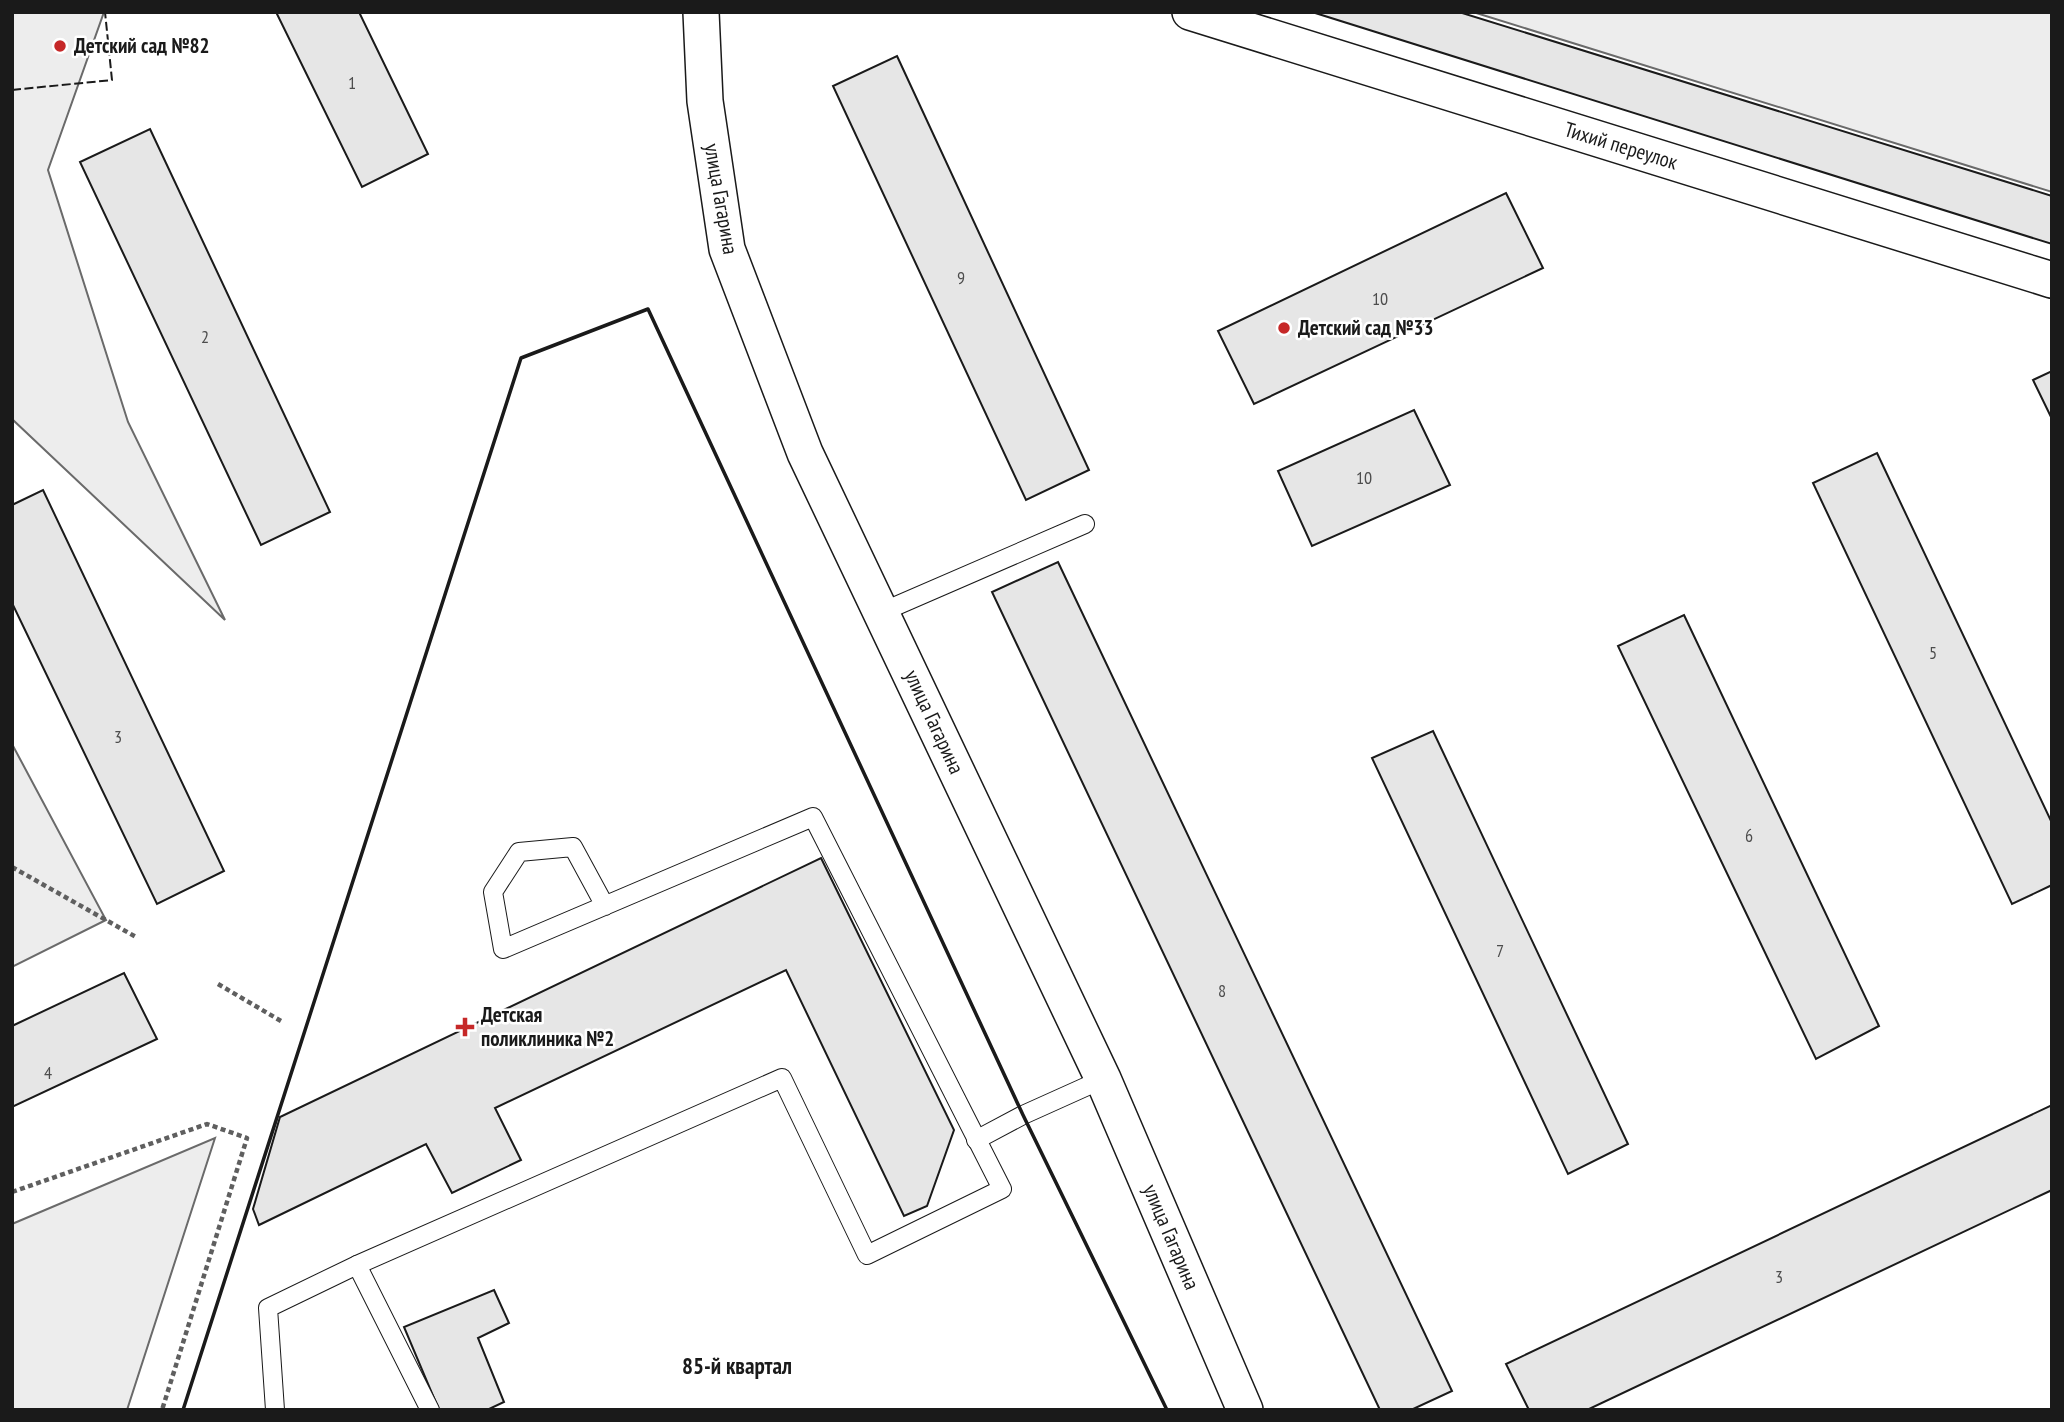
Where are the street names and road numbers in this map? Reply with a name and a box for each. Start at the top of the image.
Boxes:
street label: Тихий переулок [1561,116,1681,176]
street label: улица Гагарина [698,141,745,256]
street label: улица Гагарина [899,665,970,778]
street label: улица Гагарина [1137,1180,1206,1294]

